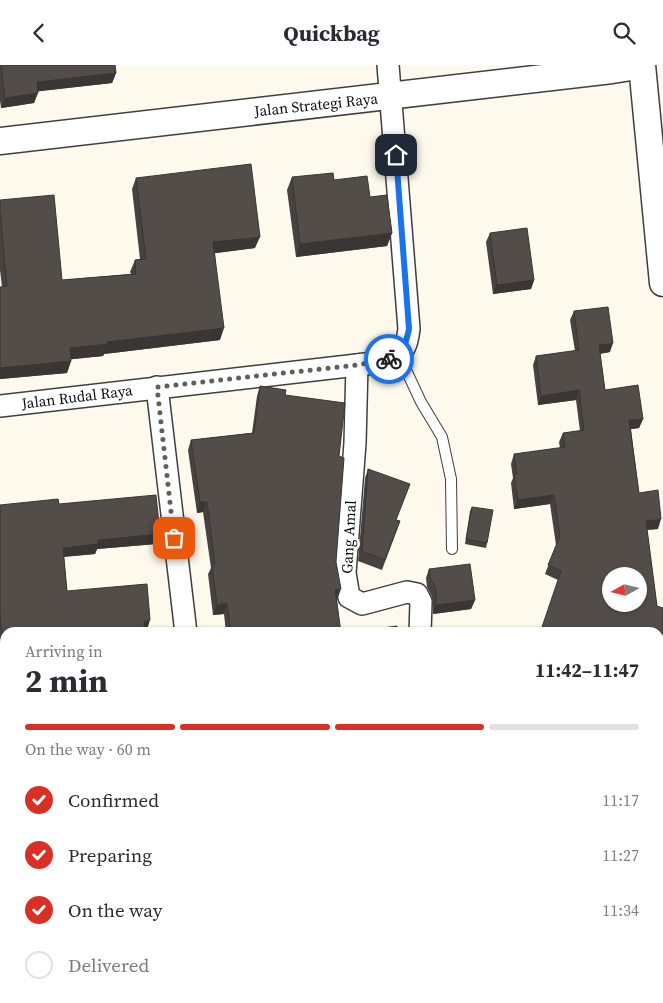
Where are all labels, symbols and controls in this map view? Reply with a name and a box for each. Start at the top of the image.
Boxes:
text: Quickbag [283,18,380,48]
icon: back [25,19,53,47]
icon: search [610,19,638,47]
street label: Jalan Strategi Raya [252,88,379,122]
pin [375,134,417,176]
icon: home [382,141,410,169]
courier [364,334,414,384]
icon: bike [375,345,403,373]
street label: Jalan Rudal Raya [19,379,134,414]
street label: Gang Amal [336,499,361,574]
pin [153,517,195,559]
icon: bag [160,524,188,552]
north arrow [602,567,648,613]
map controls [602,567,647,612]
text: Arriving in [25,640,103,662]
text: 11:42–11:47 [535,657,639,683]
text: 2 min [25,659,108,703]
text: On the way · 60 m [25,738,151,760]
icon: check [25,786,53,814]
text: Confirmed [68,787,159,813]
text: 11:17 [602,789,639,811]
icon: check [25,841,53,869]
text: Preparing [68,842,152,868]
text: 11:27 [602,844,639,866]
icon: check [25,896,53,924]
text: On the way [68,897,163,923]
text: 11:34 [602,899,639,921]
text: Delivered [68,952,149,978]

